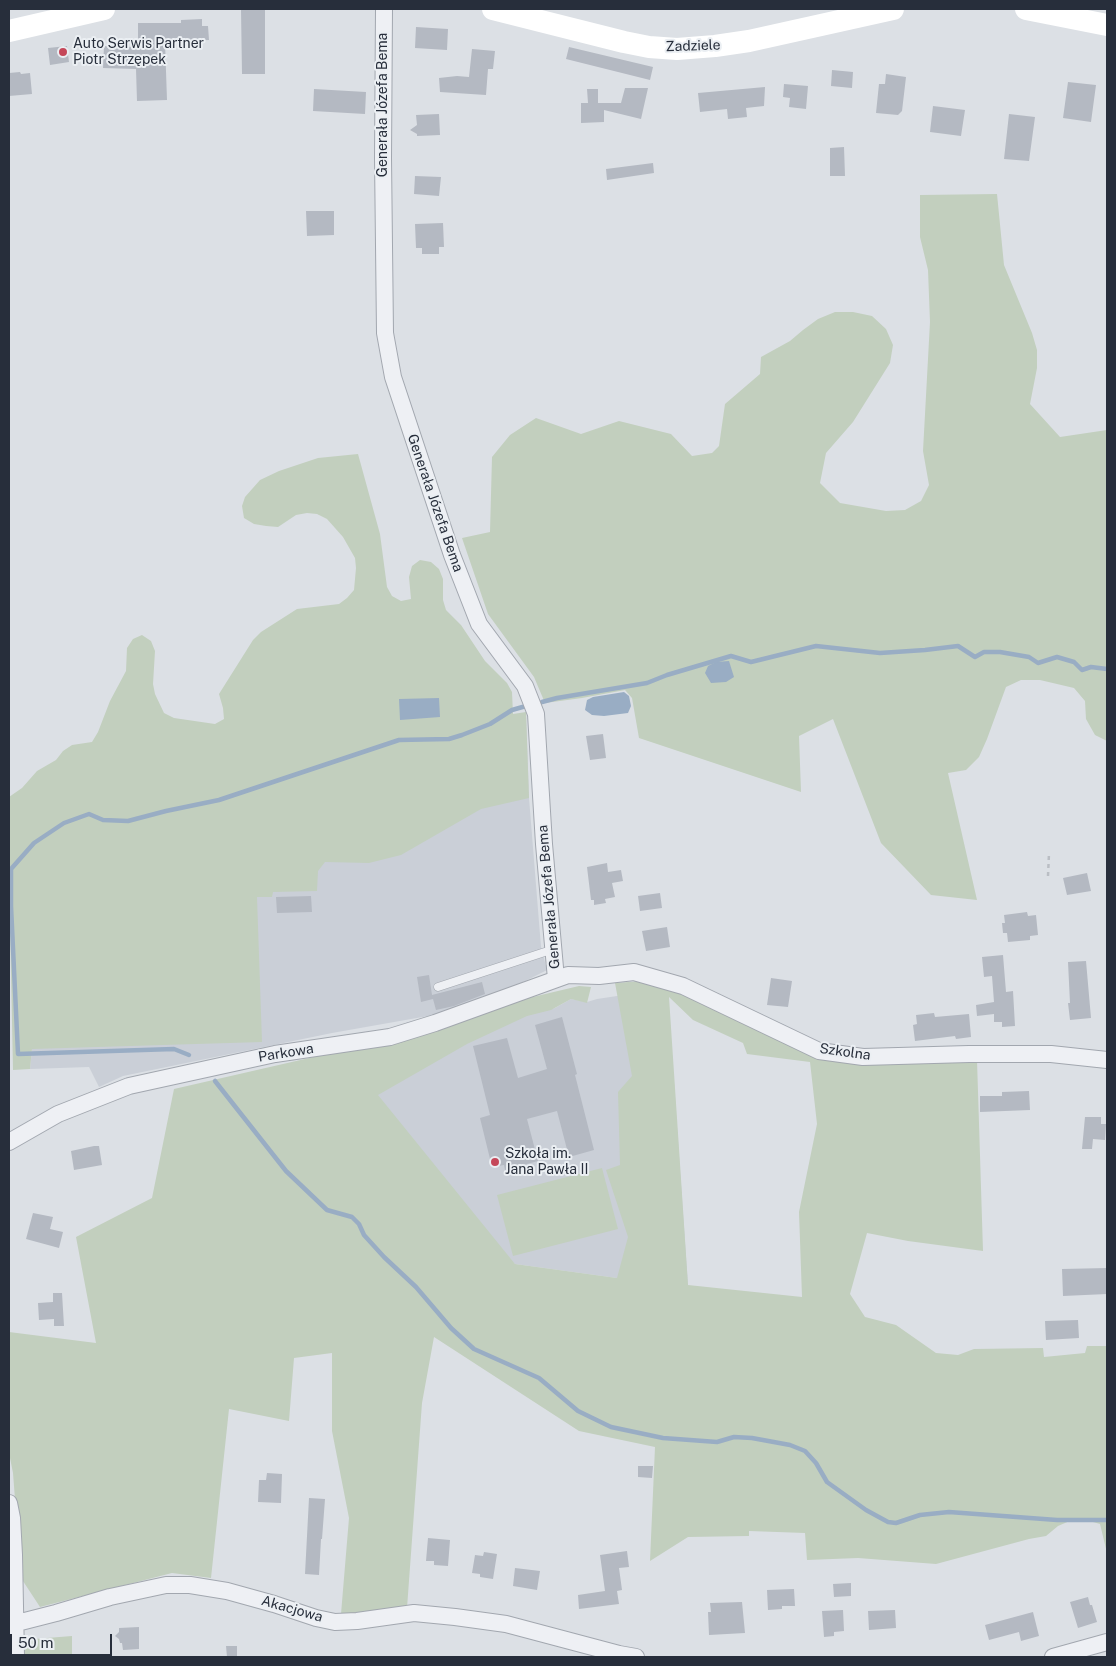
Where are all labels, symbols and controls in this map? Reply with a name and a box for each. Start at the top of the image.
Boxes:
street label: Generała Józefa Bema [375,33,391,177]
place label: Auto Serwis Partner Piotr Strzępek [73,36,204,68]
street label: Zadziele [665,37,721,55]
marker: Auto Serwis Partner Piotr Strzępek [57,46,69,58]
street label: Generała Józefa Bema [404,432,466,574]
street label: Generała Józefa Bema [534,824,564,970]
street label: Parkowa [257,1040,315,1066]
street label: Szkolna [818,1040,872,1064]
place label: Szkoła im. Jana Pawła II [505,1146,588,1178]
marker: Szkoła im. Jana Pawła II [489,1156,501,1168]
street label: Akacjowa [259,1592,325,1626]
scale bar [12,1624,115,1656]
text: 50 m [18,1634,53,1651]

